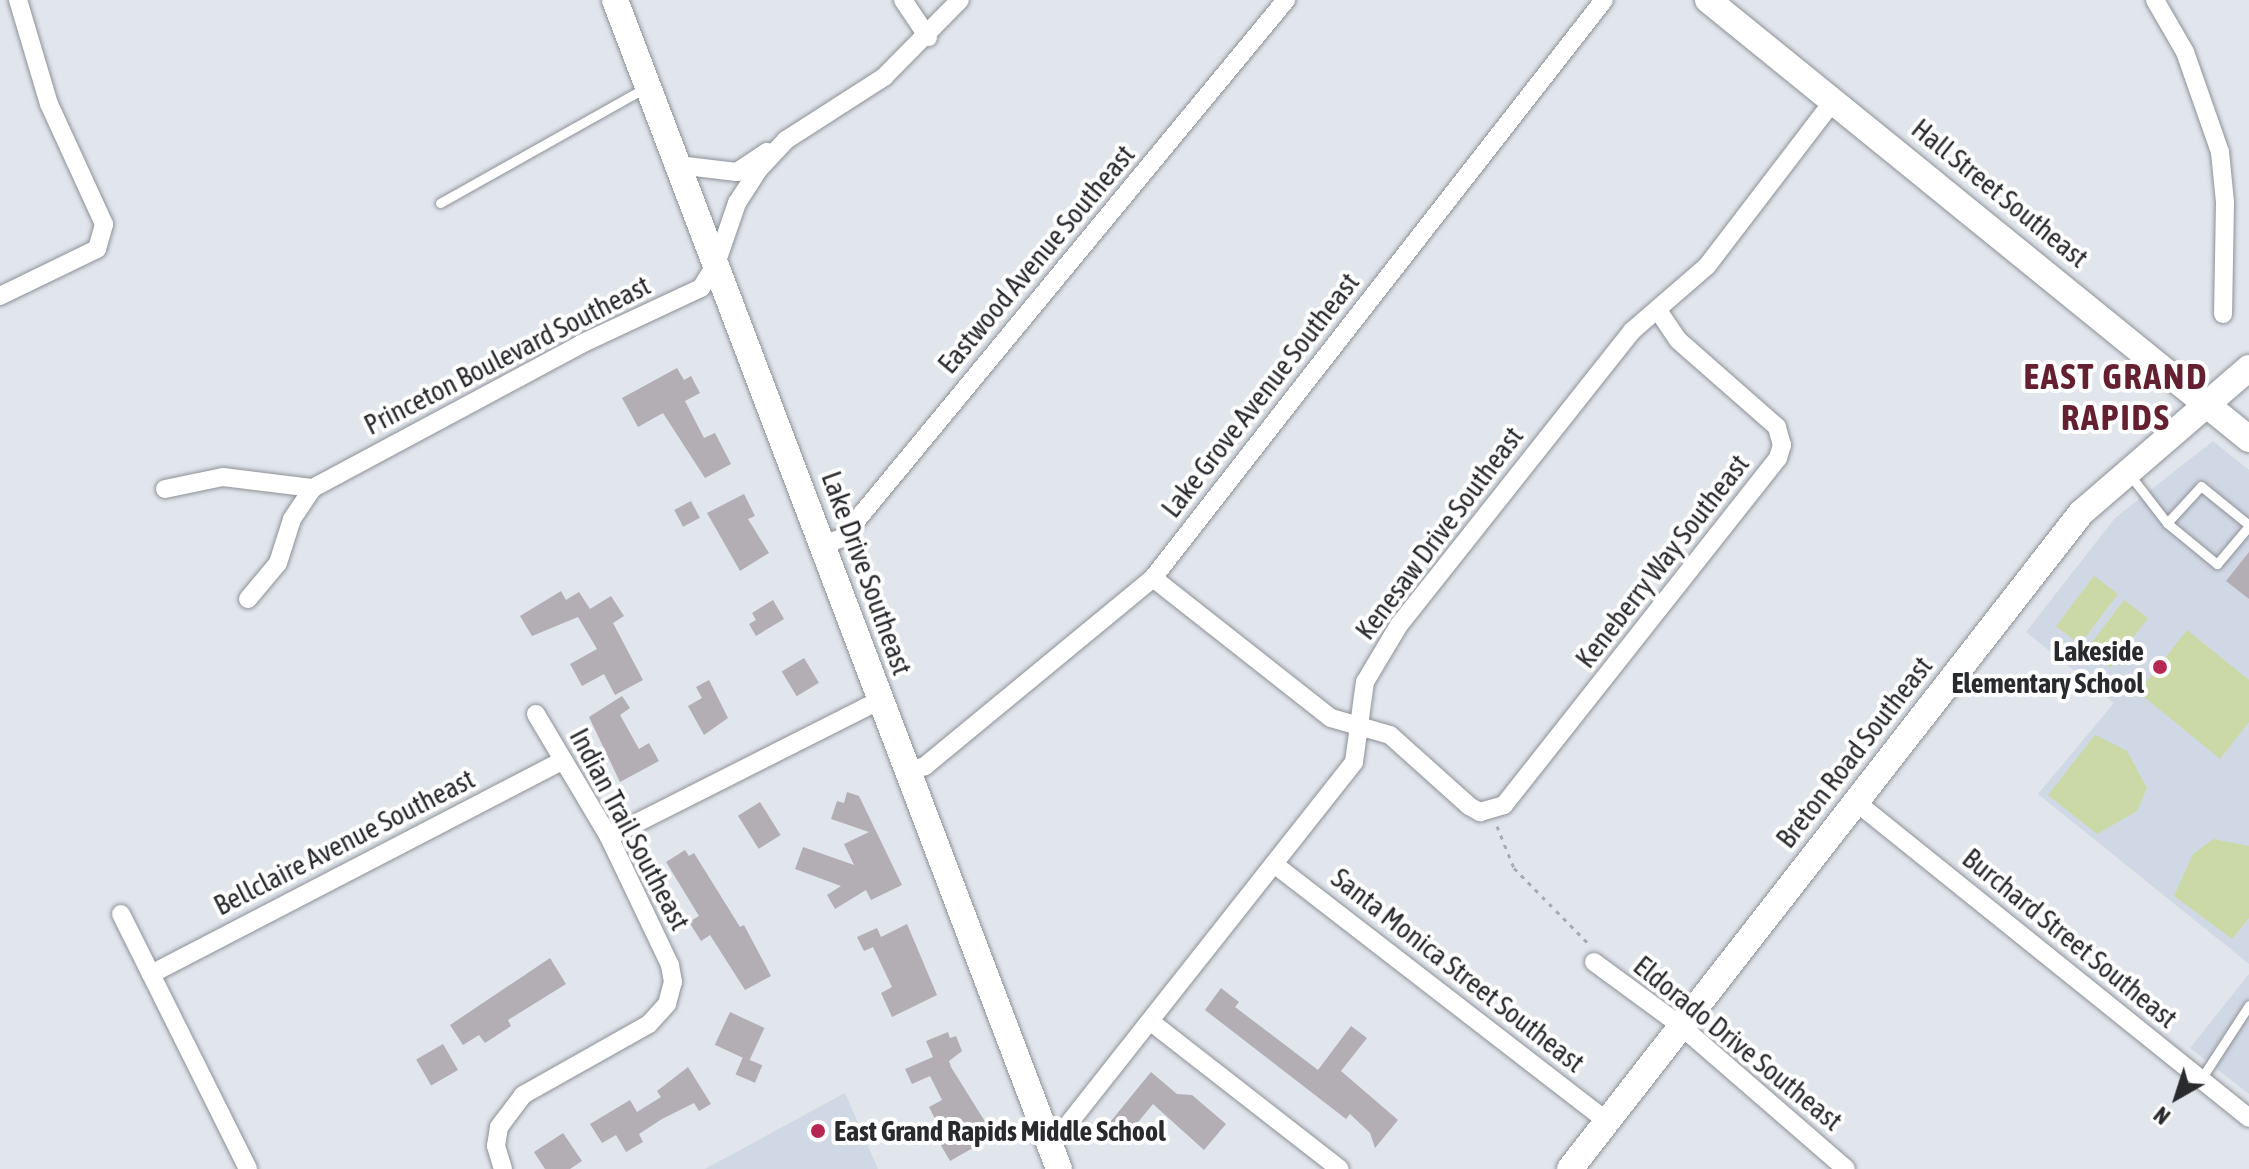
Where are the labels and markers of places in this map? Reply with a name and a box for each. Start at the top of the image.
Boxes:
place label: Lakeside Elementary School [1952,634,2144,700]
marker: Lakeside Elementary School [2151,658,2169,676]
place label: East Grand Rapids Middle School [834,1114,1166,1148]
marker: East Grand Rapids Middle School [809,1122,827,1140]

